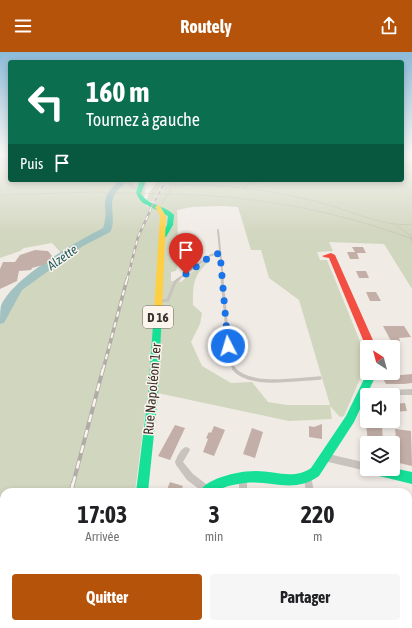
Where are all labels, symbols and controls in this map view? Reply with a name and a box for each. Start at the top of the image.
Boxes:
icon: menu [12,15,34,37]
icon: share [378,15,400,37]
text: Routely [180,16,232,37]
icon: left [20,76,72,128]
text: 160 m [86,76,149,108]
text: Tournez à gauche [86,109,200,130]
icon: arrive [51,152,73,174]
text: Puis [20,155,43,172]
pin [169,233,203,274]
icon: arrive [175,239,197,261]
water label: Alzette [43,242,80,274]
road number: D 16 [143,306,173,328]
position arrow [207,325,249,367]
north arrow [360,340,400,380]
map controls [360,340,400,476]
street label: Rue Napoléon 1er [140,341,164,436]
button: sound [360,388,400,428]
button: layers [360,436,400,476]
text: 17:03 [77,501,127,528]
text: 3 [208,501,220,528]
text: 220 [301,501,335,528]
text: Arrivée [85,529,119,544]
text: min [205,529,223,544]
text: m [313,529,322,544]
button: Quitter [12,574,202,620]
button: Partager [210,574,400,620]

